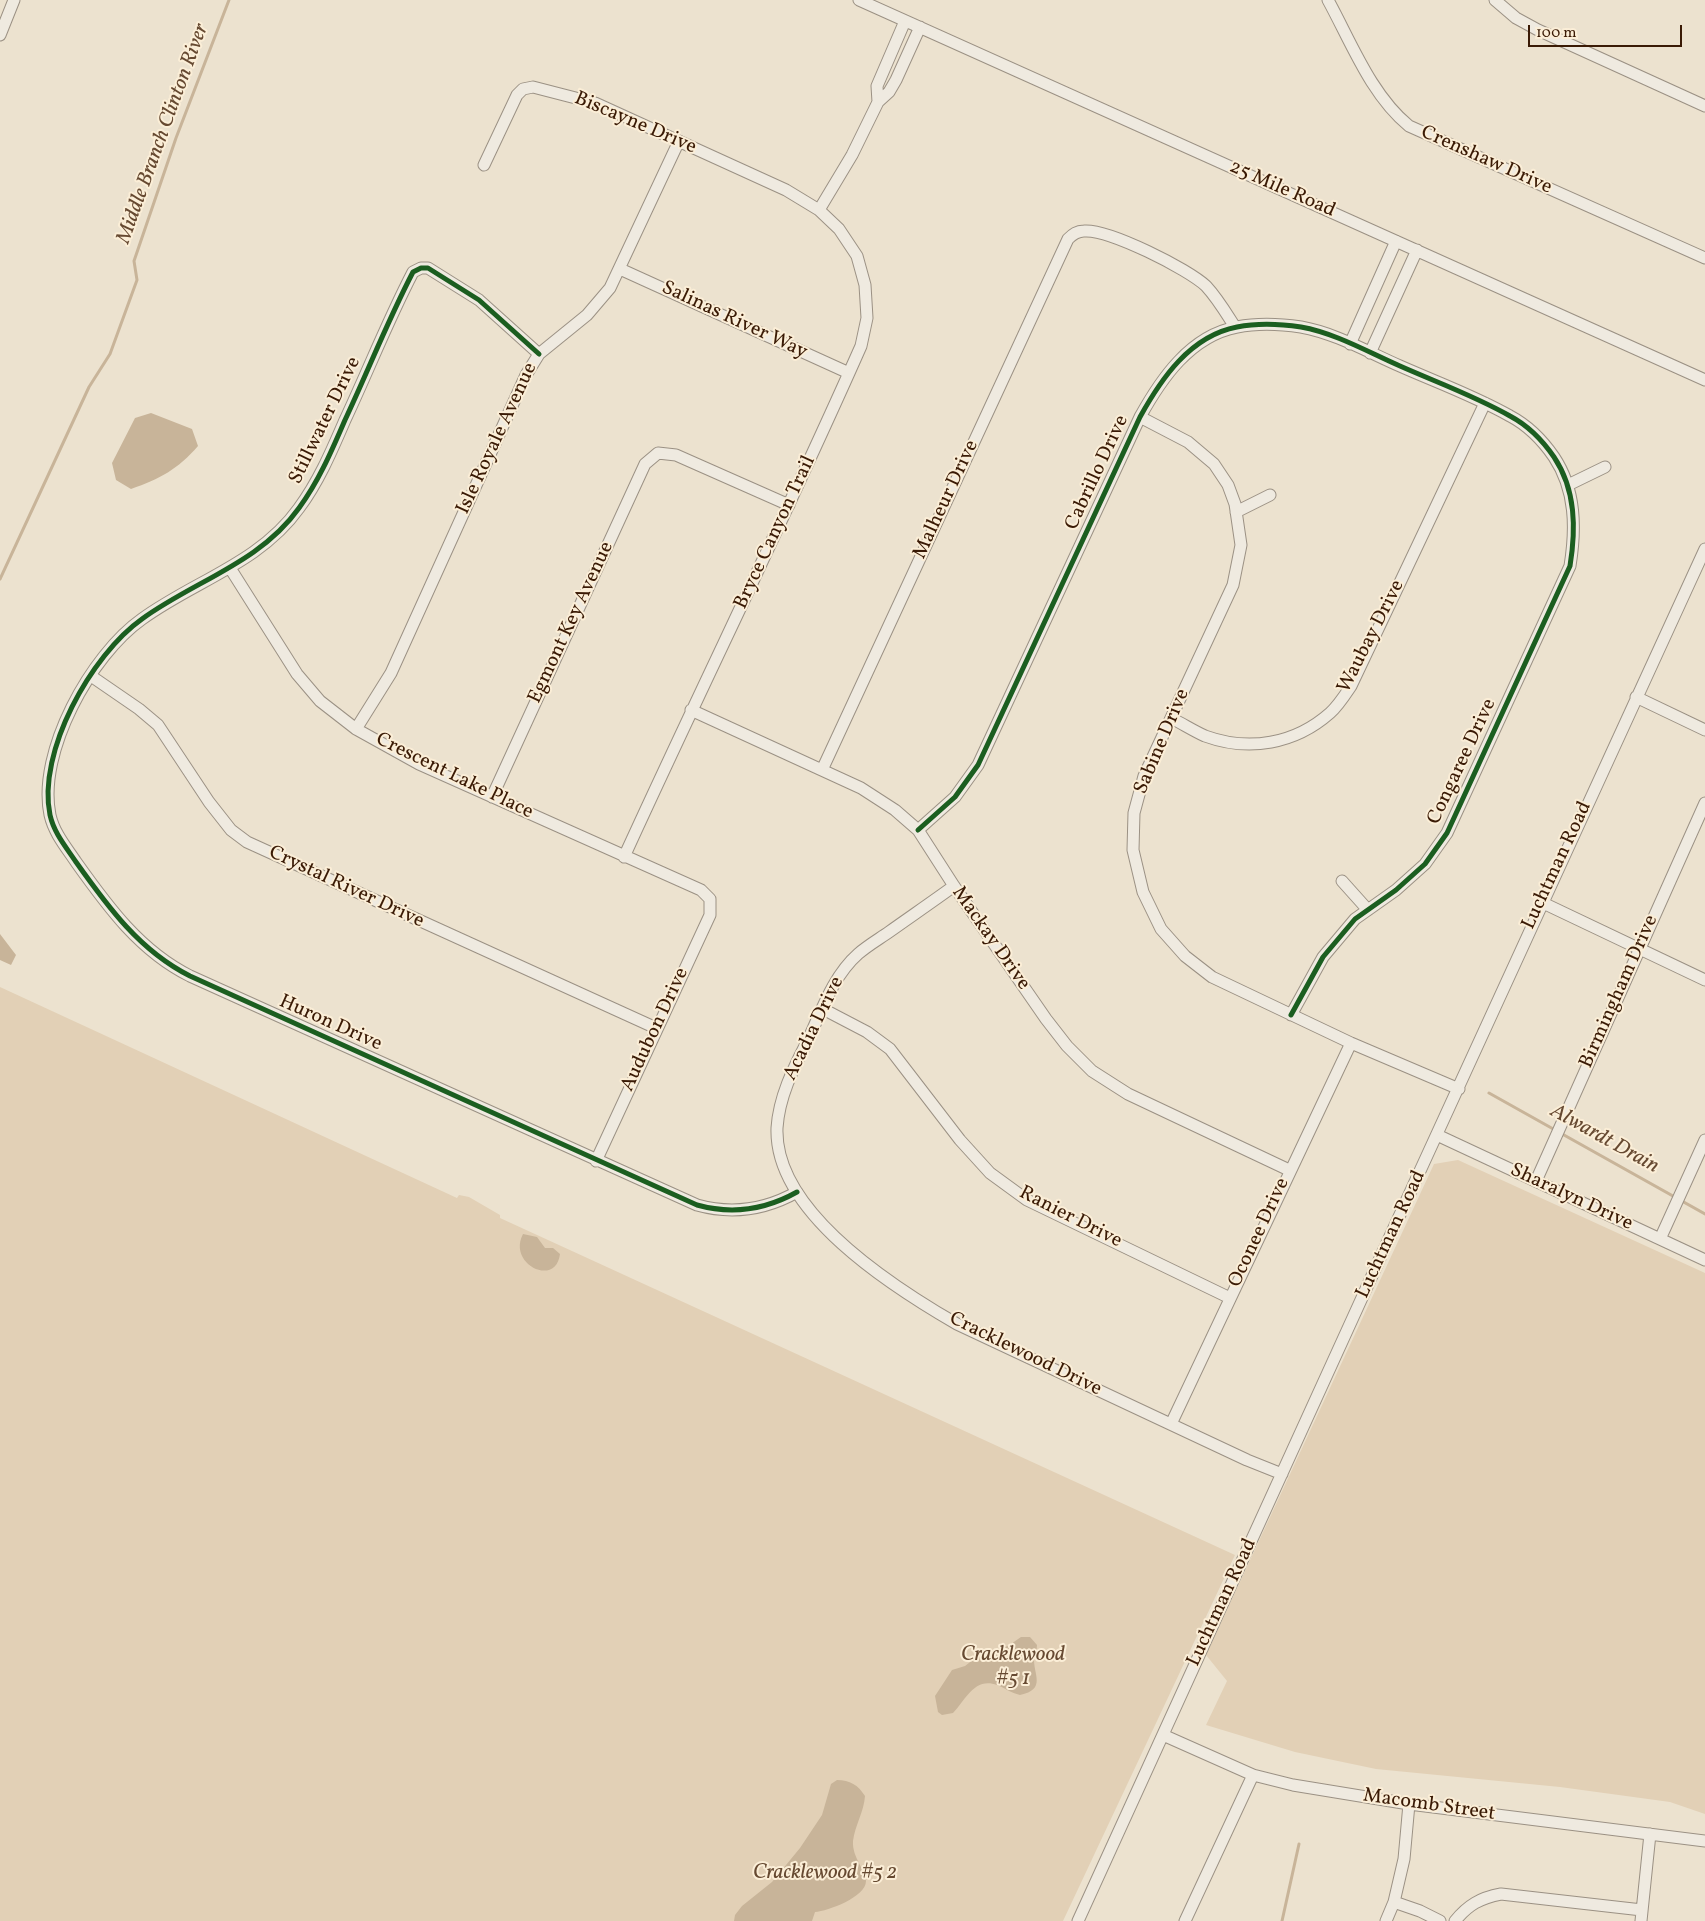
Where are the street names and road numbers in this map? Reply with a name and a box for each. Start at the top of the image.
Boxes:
street label: Biscayne Drive [570,87,700,161]
street label: Crenshaw Drive [1417,121,1555,201]
street label: 25 Mile Road [1225,156,1339,224]
street label: Salinas River Way [657,277,811,365]
street label: Stillwater Drive [285,353,367,489]
street label: Isle Royale Avenue [452,359,544,519]
street label: Cabrillo Drive [1061,412,1135,534]
street label: Malheur Drive [909,437,985,563]
street label: Bryce Canyon Trail [730,452,822,614]
street label: Egmont Key Avenue [524,538,620,708]
street label: Waubay Drive [1333,576,1411,698]
street label: Sabine Drive [1130,686,1196,798]
street label: Congaree Drive [1423,695,1503,829]
street label: Crescent Lake Place [371,728,537,826]
street label: Luchtman Road [1518,798,1598,934]
street label: Crystal River Drive [265,842,427,934]
street label: Mackay Drive [945,883,1035,995]
street label: Birmingham Drive [1575,912,1665,1072]
street label: Audubon Drive [617,964,695,1096]
street label: Acadia Drive [780,973,850,1085]
street label: Huron Drive [275,991,385,1057]
street label: Sharalyn Drive [1506,1159,1636,1237]
street label: Luchtman Road [1352,1167,1432,1303]
street label: Oconee Drive [1224,1174,1296,1292]
street label: Ranier Drive [1015,1182,1125,1254]
street label: Cracklewood Drive [945,1308,1105,1402]
street label: Luchtman Road [1183,1535,1263,1671]
street label: Macomb Street [1361,1785,1497,1827]

